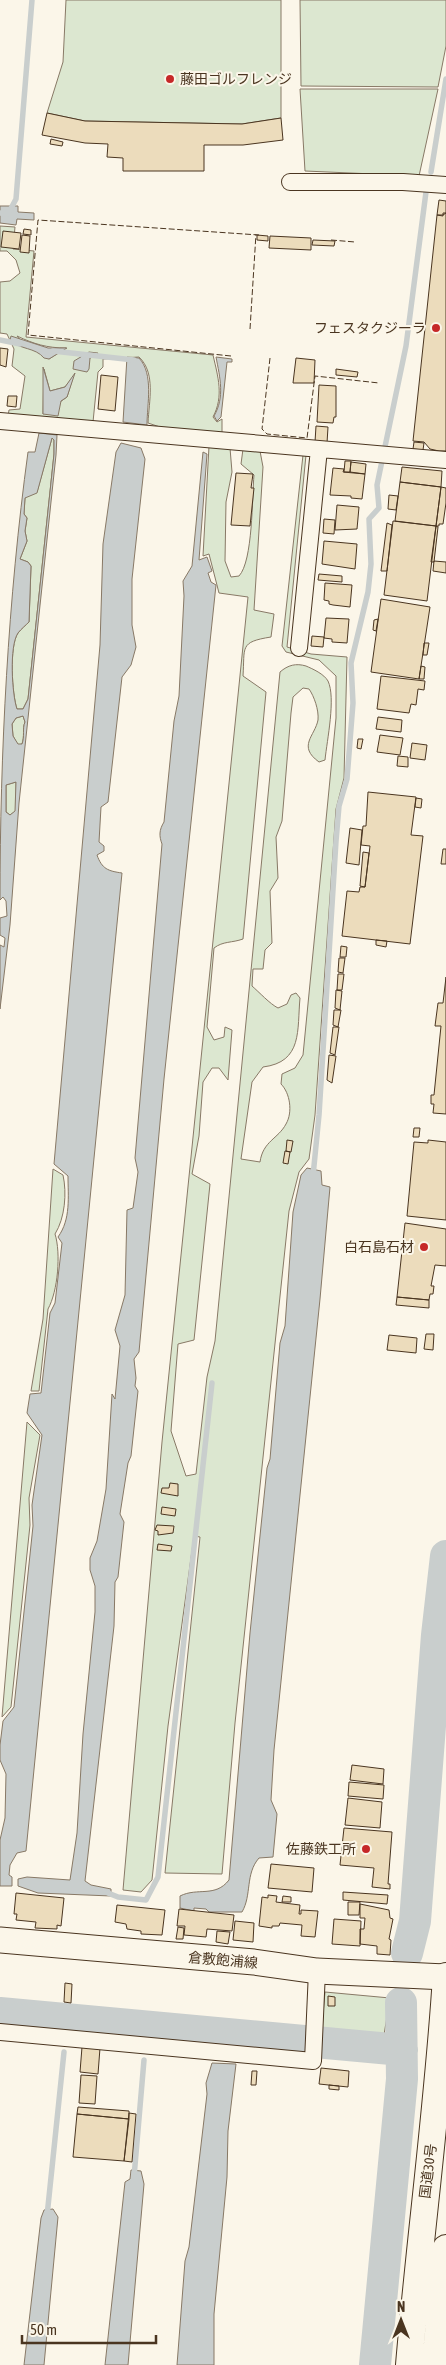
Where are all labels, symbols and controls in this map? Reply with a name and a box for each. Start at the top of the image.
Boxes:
place label: 藤田ゴルフレンジ [180,71,292,87]
marker: 藤田ゴルフレンジ [164,73,176,85]
place label: フェスタクジーラ [314,320,426,336]
marker: フェスタクジーラ [430,322,442,334]
place label: 白石島石材 [344,1239,414,1255]
marker: 白石島石材 [418,1241,430,1253]
place label: 佐藤鉄工所 [286,1841,356,1857]
marker: 佐藤鉄工所 [360,1843,372,1855]
street label: 倉敷飽浦線 [187,1949,259,1971]
street label: 国道30号 [417,2143,439,2199]
north arrow [376,2295,426,2345]
text: N [397,2299,405,2315]
scale bar [22,2312,156,2344]
text: 50 m [30,2321,57,2338]

